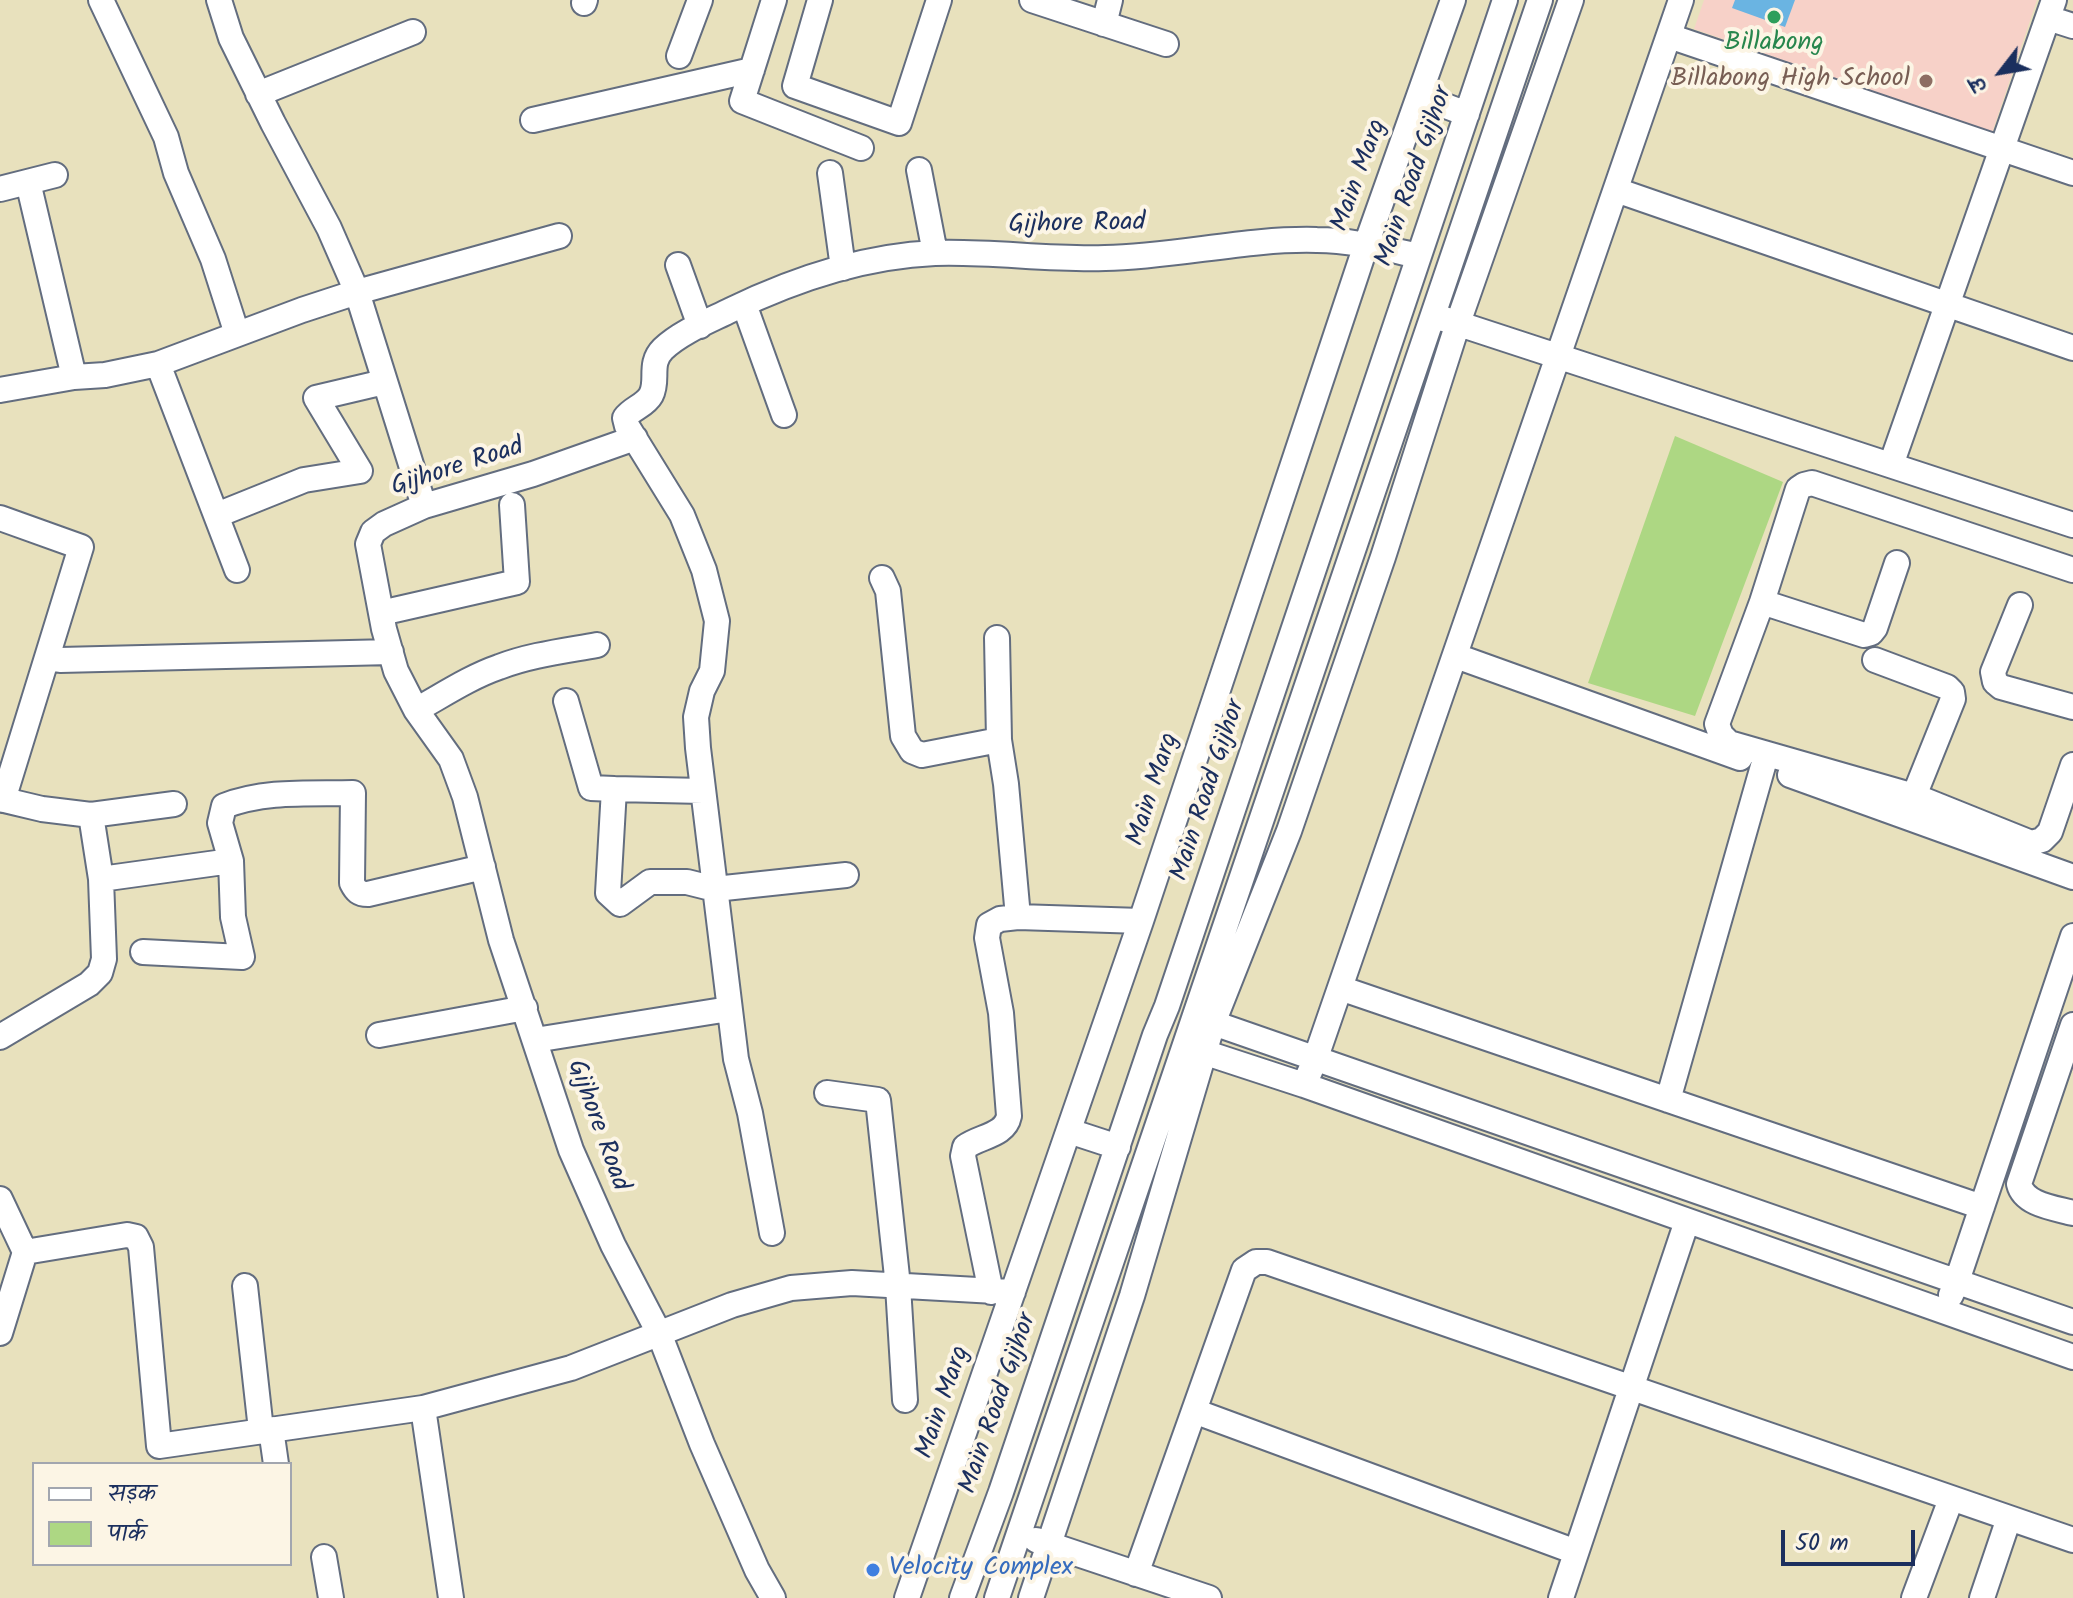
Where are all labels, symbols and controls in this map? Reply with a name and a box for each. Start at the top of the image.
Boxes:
marker: Billabong [1765,8,1783,26]
place label: Billabong [1724,29,1824,61]
north arrow [1961,32,2041,112]
place label: Billabong High School [1671,65,1910,97]
text: उ [1961,70,1999,100]
marker: Billabong High School [1917,72,1935,90]
street label: Main Road Gijhor [1371,83,1461,271]
street label: Main Marg [1326,116,1396,236]
street label: Gijhore Road [1008,209,1146,243]
street label: Gijhore Road [388,433,528,505]
street label: Main Road Gijhor [1166,696,1254,886]
street label: Main Marg [1122,730,1188,850]
street label: Gijhore Road [558,1056,634,1196]
street label: Main Road Gijhor [955,1310,1045,1498]
street label: Main Marg [911,1343,979,1463]
legend [32,1462,292,1566]
text: सड़क [108,1475,156,1514]
scale bar [1785,1514,1919,1564]
text: पार्क [108,1515,146,1554]
text: 50 m [1795,1524,1849,1563]
place label: Velocity Complex [889,1554,1073,1586]
marker: Velocity Complex [864,1561,882,1579]

